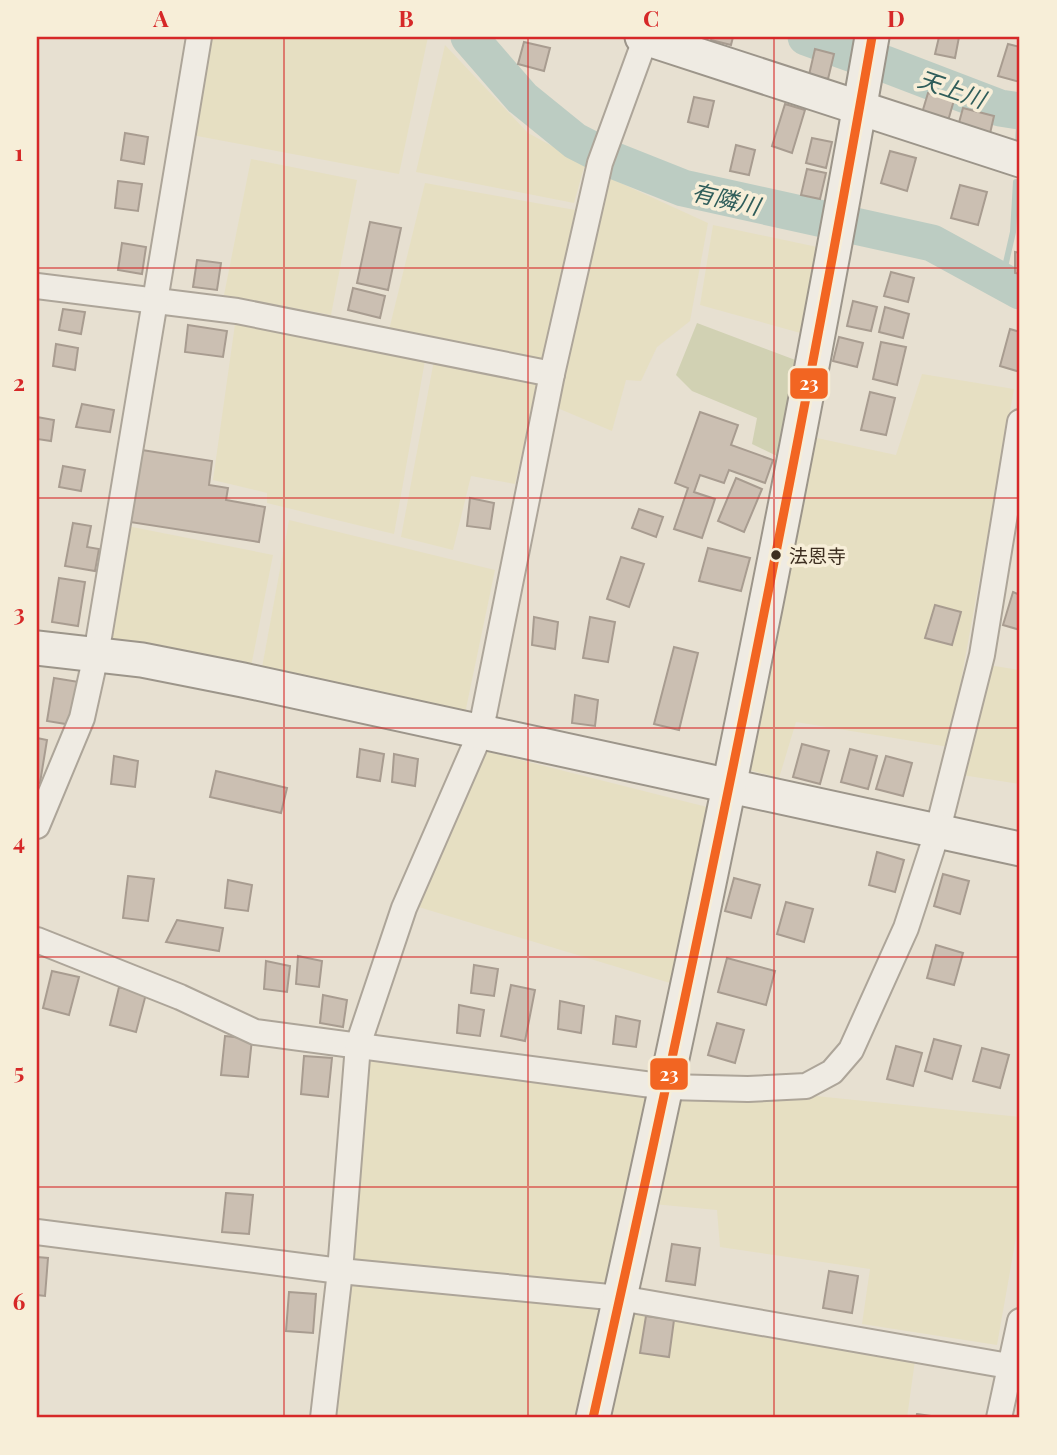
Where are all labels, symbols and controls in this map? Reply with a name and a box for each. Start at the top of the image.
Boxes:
text: A [152,2,169,33]
text: B [398,2,414,33]
text: C [643,2,659,33]
text: D [887,2,905,33]
water label: 天上川 [914,62,993,115]
text: 1 [15,136,24,167]
water label: 有隣川 [689,175,766,222]
text: 2 [13,366,25,397]
line badge: 23 [789,367,829,400]
text: 23 [799,369,819,395]
place label: 法恩寺 [789,542,846,568]
marker: 法恩寺 [769,548,783,562]
text: 3 [13,596,25,627]
text: 4 [13,825,25,856]
text: 5 [14,1055,24,1086]
line badge: 23 [649,1057,689,1091]
text: 23 [659,1060,679,1086]
text: 6 [13,1285,26,1316]

